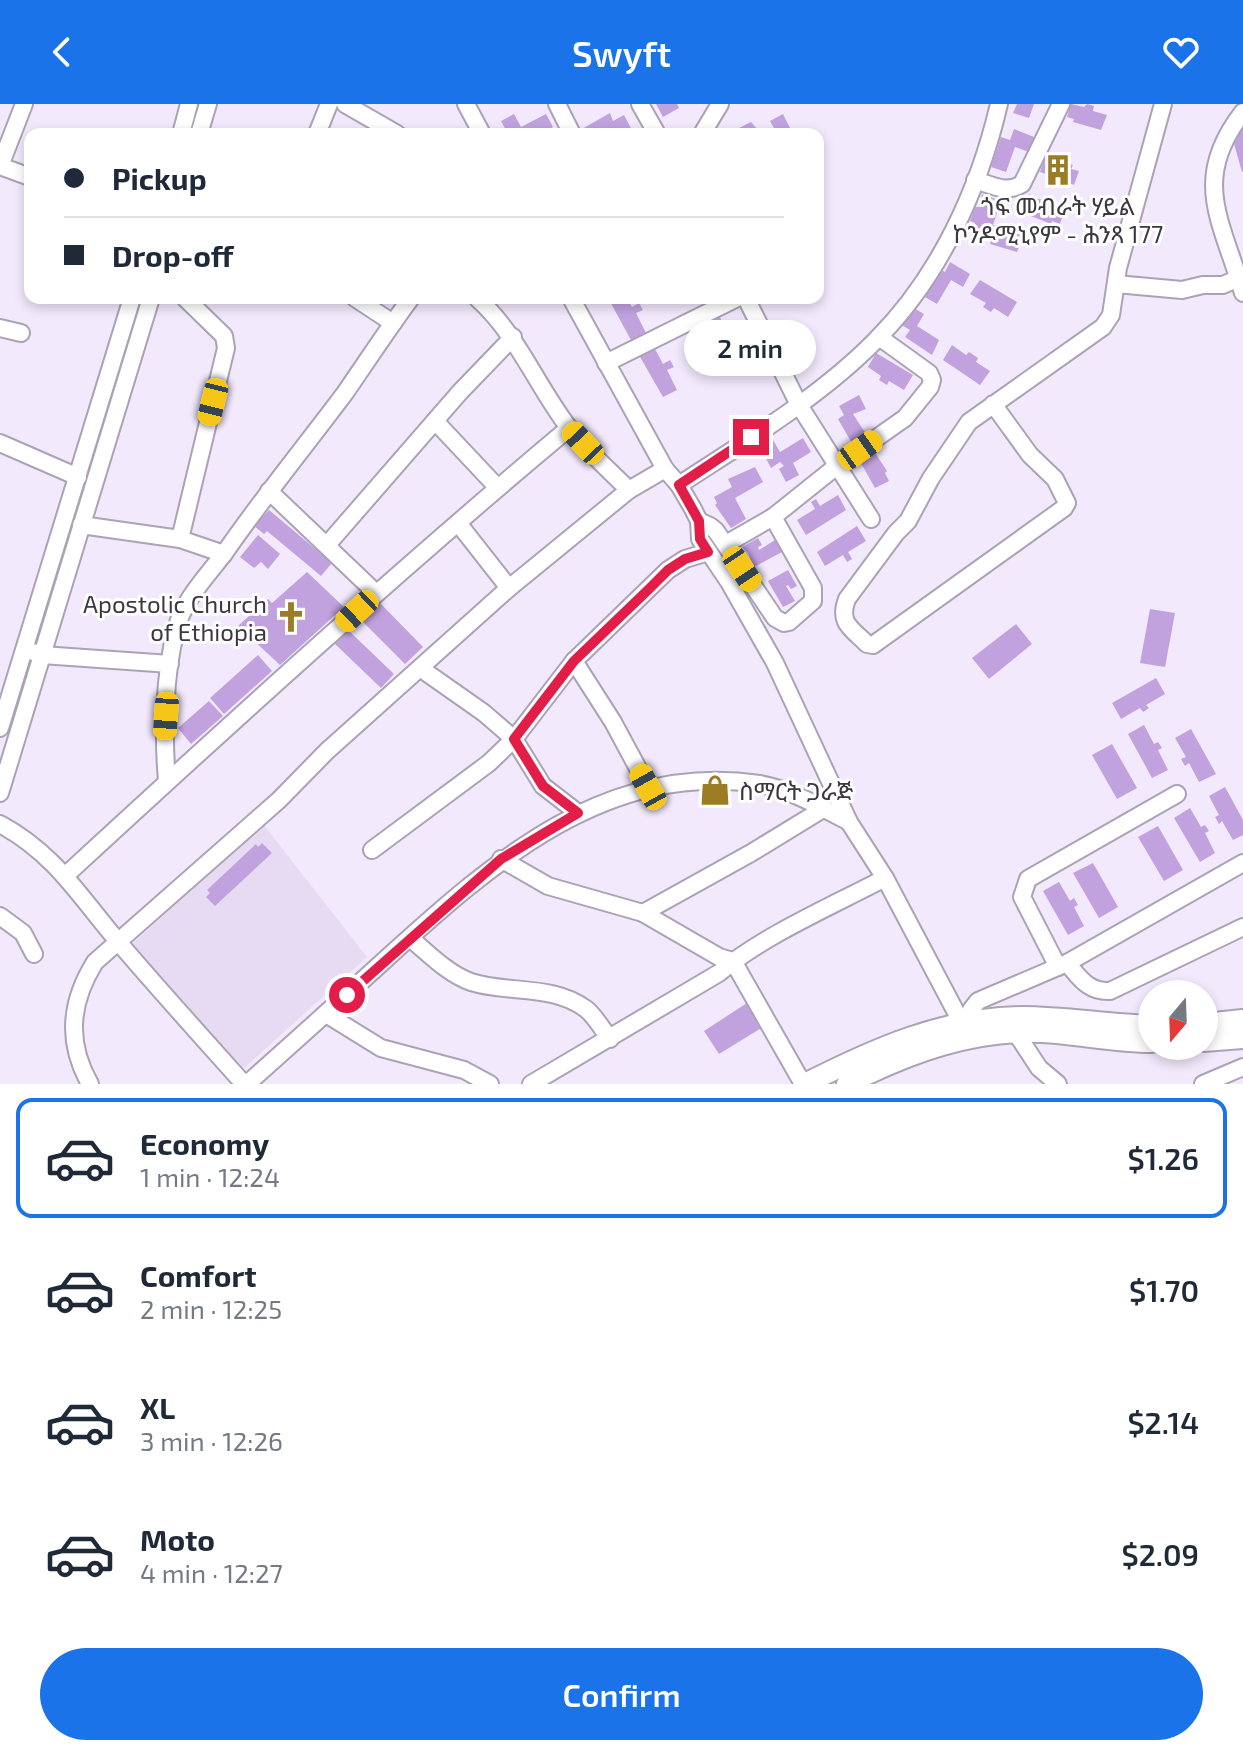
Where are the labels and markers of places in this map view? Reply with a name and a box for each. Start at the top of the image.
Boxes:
building icon: ጎፍ መብራት ሃይል ኮንዶሚኒየም - ሕንጻ 177 [1041,153,1075,187]
place label: ጎፍ መብራት ሃይል ኮንዶሚኒየም - ሕንጻ 177 [953,191,1163,248]
place label: Apostolic Church of Ethiopia [83,589,267,646]
church icon: Apostolic Church of Ethiopia [274,600,308,634]
shop icon: ስማርት ጋራጅ [698,773,732,807]
place label: ስማርት ጋራጅ [739,776,854,805]

